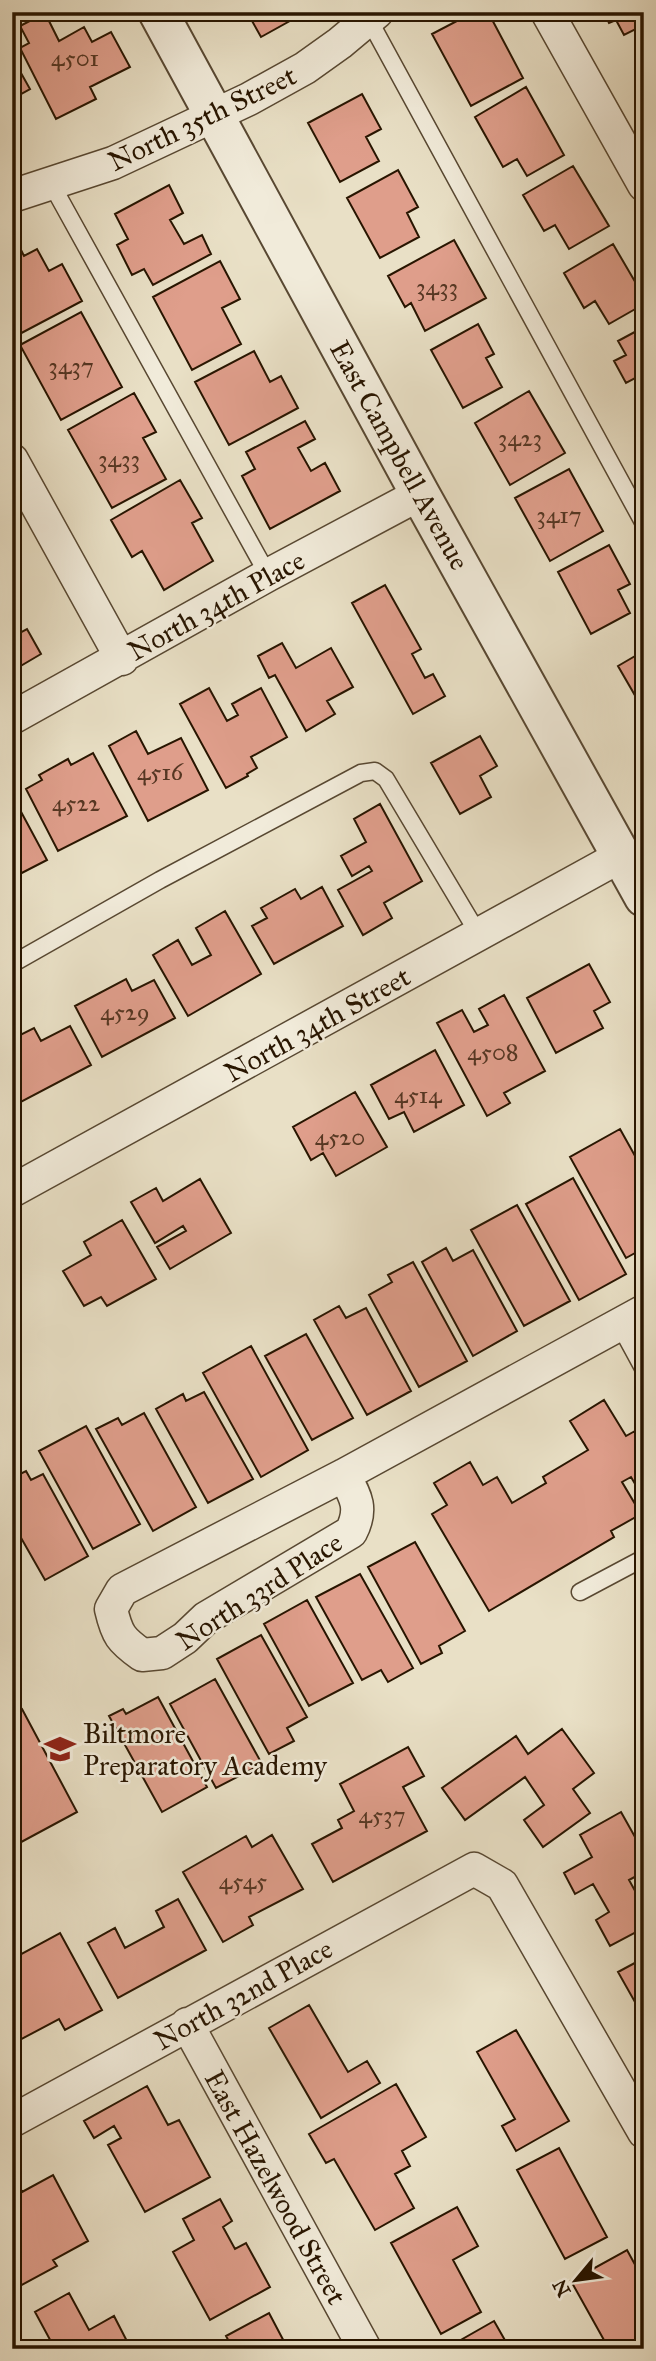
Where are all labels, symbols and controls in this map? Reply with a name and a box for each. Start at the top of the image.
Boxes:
house number: 4501 [51,43,99,73]
street label: North 35th Street [103,58,302,179]
house number: 3433 [416,272,458,302]
street label: East Campbell Avenue [322,334,477,576]
house number: 3437 [48,351,94,381]
house number: 3423 [498,423,542,453]
house number: 3433 [98,444,140,474]
house number: 3417 [536,500,582,530]
street label: North 34th Place [122,542,311,668]
house number: 4516 [137,757,184,787]
house number: 4522 [52,788,100,818]
street label: North 34th Street [218,959,416,1090]
house number: 4529 [100,997,150,1027]
house number: 4508 [467,1037,519,1067]
house number: 4514 [394,1080,442,1110]
house number: 4520 [315,1122,365,1152]
street label: North 33rd Place [170,1525,349,1658]
place label: Biltmore Preparatory Academy [83,1716,328,1783]
school or university icon: Biltmore Preparatory Academy [43,1732,77,1766]
house number: 4537 [359,1800,405,1830]
house number: 4545 [219,1866,267,1896]
street label: North 32nd Place [148,1931,339,2058]
street label: East Hazelwood Street [197,2064,355,2311]
north arrow [540,2246,610,2316]
text: N [548,2275,576,2301]

